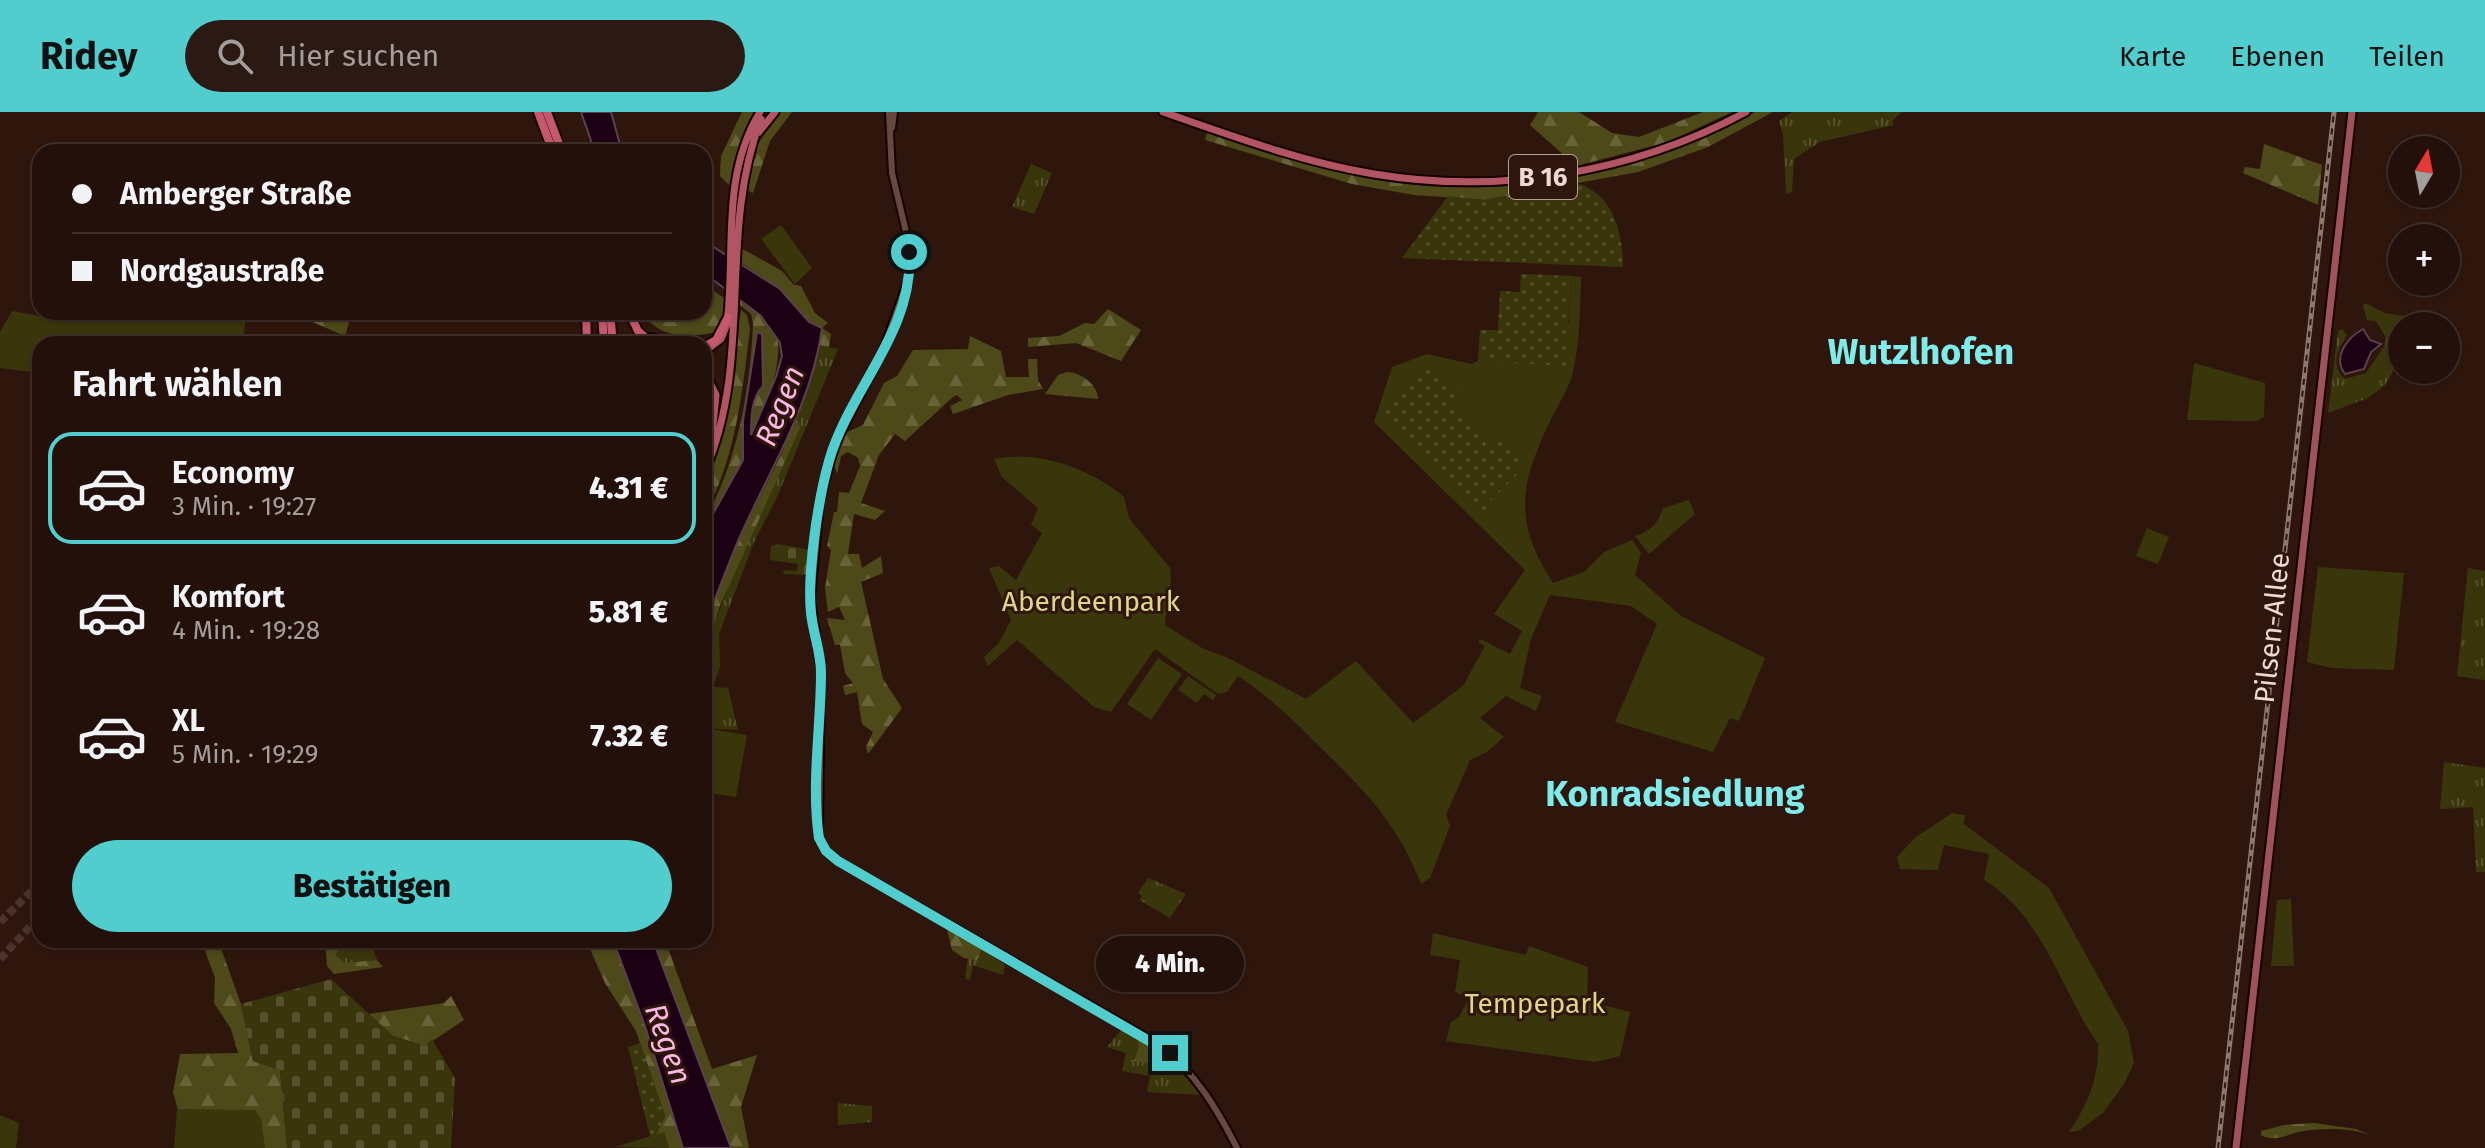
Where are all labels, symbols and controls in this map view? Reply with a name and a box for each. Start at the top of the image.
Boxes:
search box [185,20,745,92]
text: Ridey [40,33,137,79]
icon: search [213,34,257,78]
text: Hier suchen [277,38,439,74]
text: Karte [2119,40,2186,73]
text: Ebenen [2230,40,2325,73]
text: Teilen [2369,40,2445,73]
north arrow [2388,136,2460,208]
map controls [2388,136,2460,384]
road number: B 16 [1509,155,1577,199]
text: Amberger Straße [120,176,352,212]
button: + [2388,224,2460,296]
route start [891,234,927,270]
text: Nordgaustraße [120,253,324,289]
button: − [2388,312,2460,384]
district label: Wutzlhofen [1828,330,2014,374]
water label: Regen [748,361,812,451]
text: Fahrt wählen [72,362,283,406]
icon: car [76,452,148,524]
text: Economy [172,455,294,491]
text: 4.31 € [589,470,668,506]
text: 3 Min. · 19:27 [172,491,316,522]
street label: Pilsen-Allee [2248,551,2296,705]
icon: car [76,576,148,648]
text: Komfort [172,579,285,615]
park label: Aberdeenpark [1002,585,1181,618]
text: 5.81 € [589,594,668,630]
text: 4 Min. · 19:28 [172,615,320,646]
icon: car [76,700,148,772]
text: XL [172,703,205,739]
text: 7.32 € [590,718,668,754]
text: 5 Min. · 19:29 [172,739,318,770]
district label: Konradsiedlung [1545,772,1805,816]
button: Bestätigen [72,840,672,932]
callout: 4 Min. [1096,937,1244,993]
text: 4 Min. [1135,948,1205,979]
park label: Tempepark [1465,987,1606,1020]
water label: Regen [637,999,699,1089]
route end [1152,1035,1188,1071]

